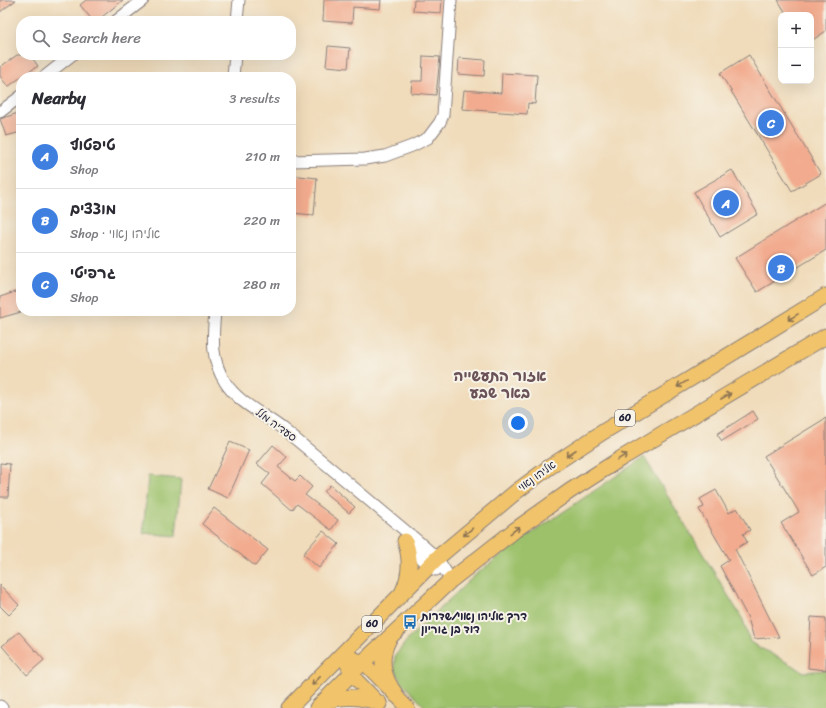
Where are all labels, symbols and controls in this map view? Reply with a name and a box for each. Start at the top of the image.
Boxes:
map controls [778,12,814,84]
button: + [778,12,814,48]
search box [16,16,296,60]
text: Search here [62,25,141,51]
icon: search [30,27,52,49]
button: − [778,48,814,84]
text: Nearby [32,83,86,113]
text: 3 results [229,87,280,110]
pin: C [758,108,784,138]
text: טיפטוף [70,132,116,158]
text: A [41,145,49,168]
text: 210 m [245,145,280,168]
text: Shop [70,158,98,181]
pin: A [713,188,739,218]
text: מוצצים [70,196,116,222]
text: B [41,209,49,232]
text: 220 m [243,209,280,232]
text: Shop · אליהו נאוי [70,222,160,245]
pin: B [768,253,794,283]
text: גרפיטי [70,260,116,286]
text: C [41,273,49,296]
text: 280 m [243,273,280,296]
text: Shop [70,286,98,309]
one-way arrow [787,313,799,321]
district label: אזור התעשייה באר שבע [454,363,547,406]
one-way arrow [676,381,688,389]
one-way arrow [720,392,732,400]
street label: סעדיה מלל [251,403,301,447]
road number: 60 [615,410,635,426]
your location [508,413,528,433]
one-way arrow [565,449,577,457]
one-way arrow [616,453,628,461]
street label: אליהו נאוי [514,455,560,497]
one-way arrow [509,526,520,534]
one-way arrow [463,527,473,536]
place label: דרך אליהו נאוי/שדרות דוד בן גוריון [420,607,527,639]
bus stop icon: דרך אליהו נאוי/שדרות דוד בן גוריון [402,614,418,630]
road number: 60 [362,616,382,632]
one-way arrow [311,676,321,686]

